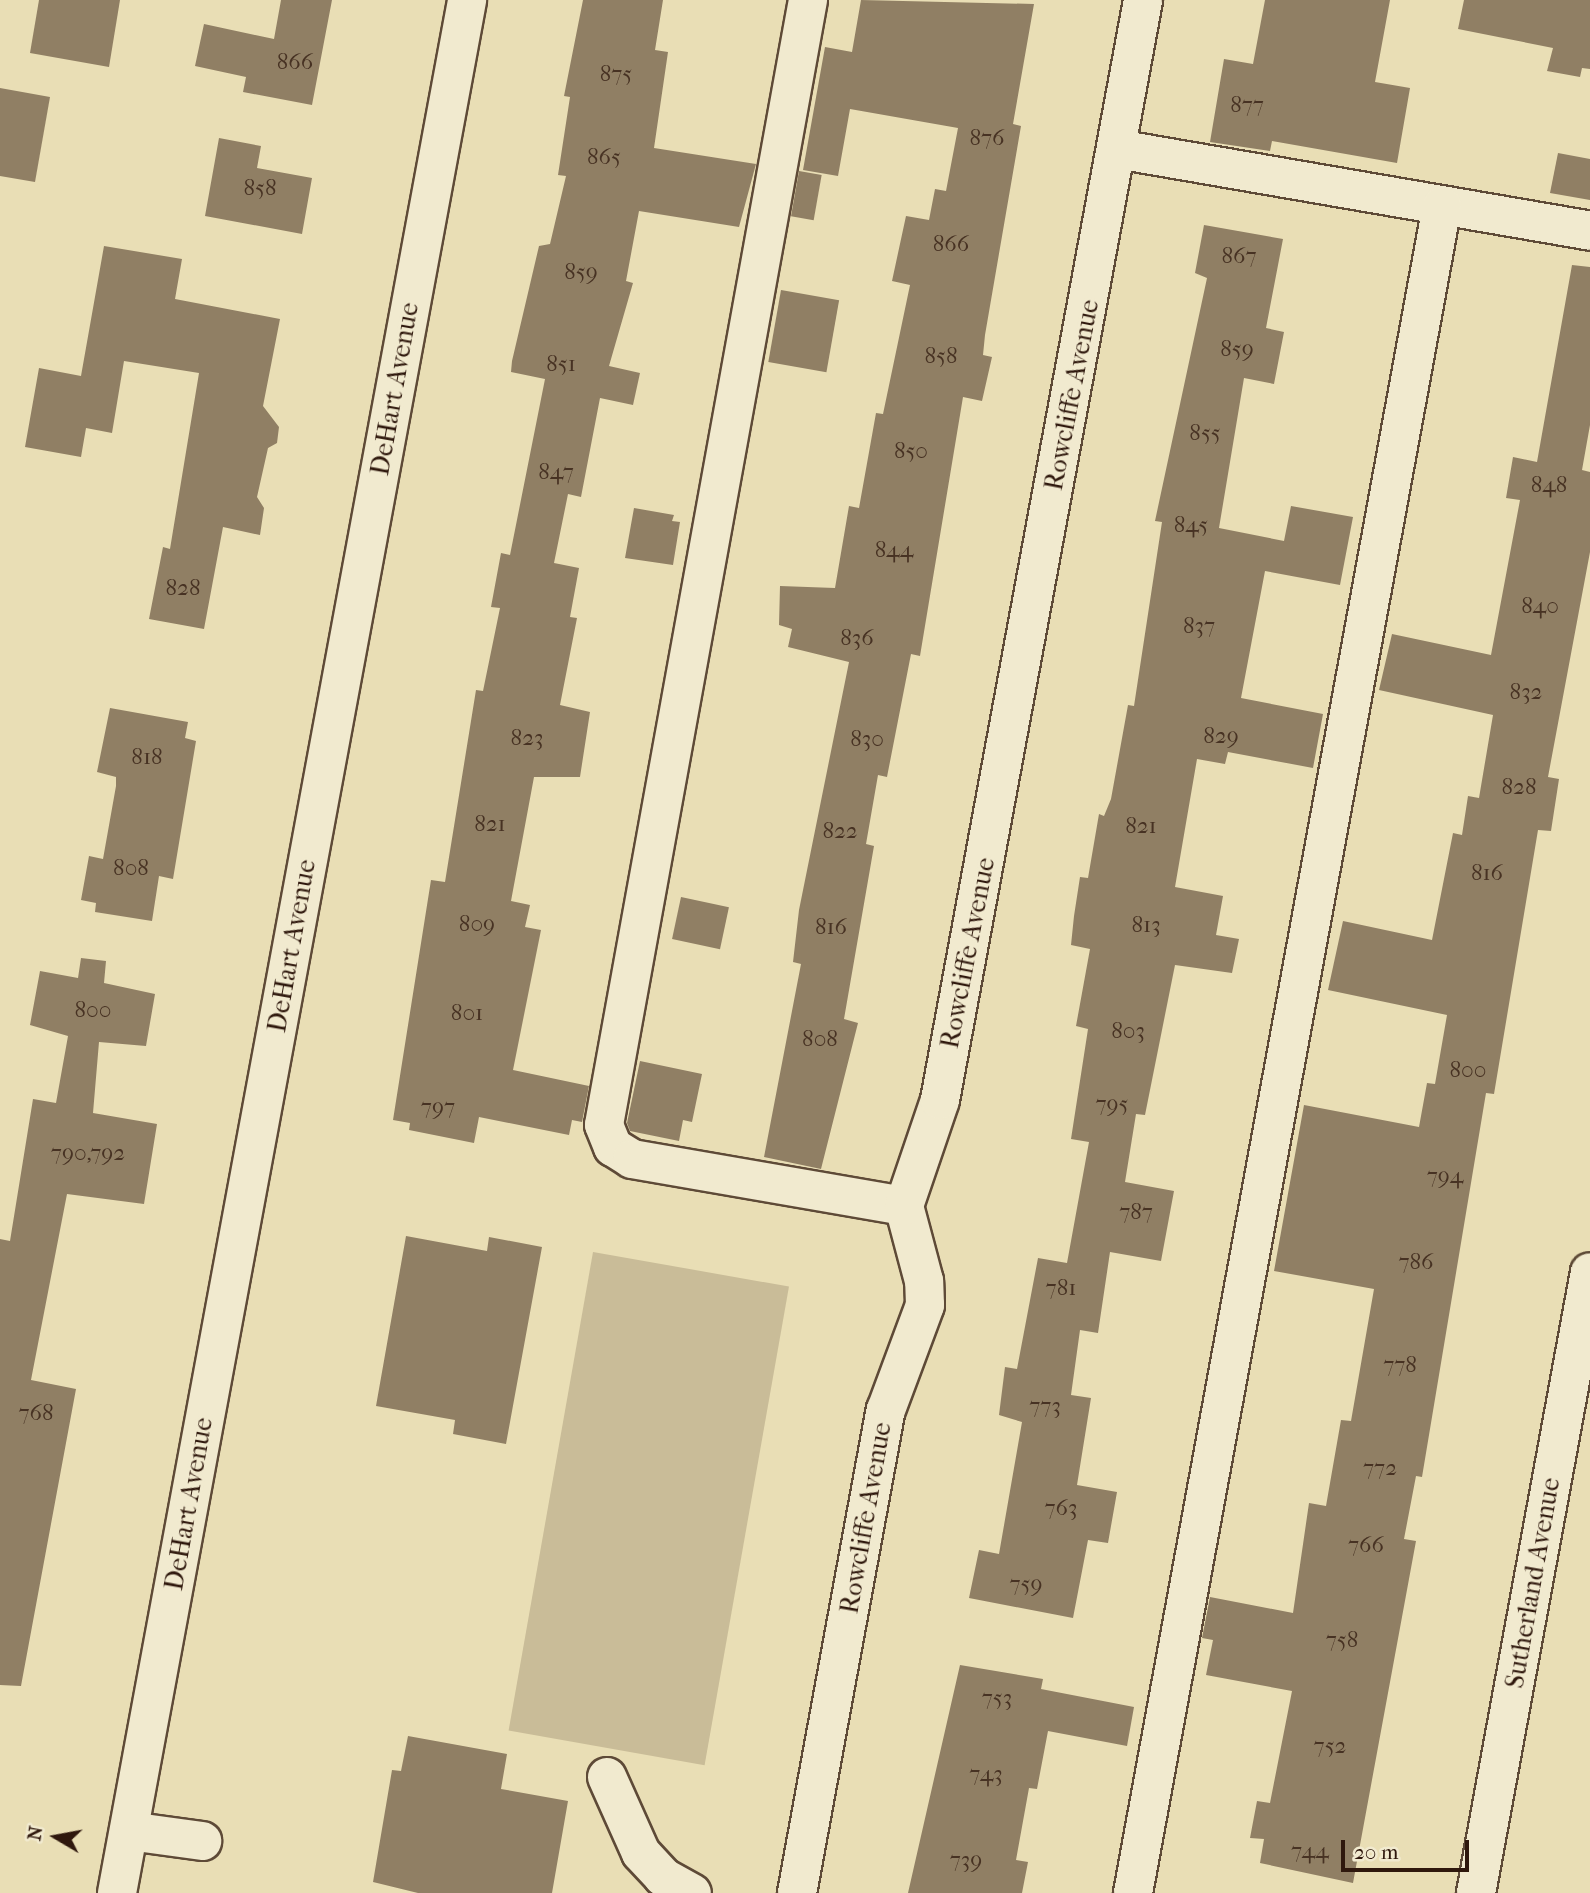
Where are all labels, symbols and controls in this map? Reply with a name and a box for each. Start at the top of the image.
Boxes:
house number: 866 [277,48,313,76]
house number: 875 [600,60,632,88]
house number: 877 [1230,91,1264,119]
house number: 876 [969,124,1005,152]
house number: 865 [587,143,621,171]
house number: 858 [243,174,277,202]
house number: 866 [933,230,969,258]
house number: 867 [1222,242,1256,270]
house number: 859 [564,258,598,286]
street label: Rowcliffe Avenue [1038,297,1106,493]
street label: DeHart Avenue [364,300,426,478]
house number: 859 [1220,335,1254,363]
house number: 858 [924,342,958,370]
house number: 851 [546,350,576,378]
house number: 855 [1189,419,1221,447]
house number: 850 [894,437,928,465]
house number: 847 [538,458,574,486]
house number: 848 [1531,471,1567,499]
house number: 845 [1174,511,1208,539]
house number: 844 [875,536,913,564]
house number: 828 [166,574,200,602]
house number: 840 [1521,592,1559,620]
house number: 837 [1183,612,1215,640]
house number: 836 [840,624,874,652]
house number: 832 [1510,678,1542,706]
house number: 829 [1203,722,1239,750]
house number: 823 [511,724,543,752]
house number: 830 [850,725,884,753]
house number: 818 [131,743,163,771]
house number: 828 [1502,773,1536,801]
house number: 821 [474,810,506,838]
house number: 821 [1125,812,1157,840]
house number: 822 [822,817,858,845]
house number: 808 [113,854,149,882]
street label: Rowcliffe Avenue [934,855,1002,1051]
street label: DeHart Avenue [261,857,323,1035]
house number: 816 [1471,859,1503,887]
house number: 809 [459,910,495,938]
house number: 813 [1131,911,1161,939]
house number: 816 [815,913,847,941]
house number: 800 [75,996,111,1024]
house number: 801 [451,999,483,1027]
house number: 803 [1111,1017,1145,1045]
house number: 808 [802,1025,838,1053]
house number: 800 [1450,1056,1486,1084]
house number: 795 [1095,1090,1129,1118]
house number: 797 [421,1093,455,1121]
house number: 790,792 [51,1139,125,1167]
house number: 794 [1427,1162,1463,1190]
house number: 787 [1119,1198,1153,1226]
house number: 786 [1398,1248,1434,1276]
house number: 781 [1046,1274,1076,1302]
house number: 778 [1383,1351,1417,1379]
house number: 773 [1029,1392,1061,1420]
house number: 768 [18,1399,54,1427]
street label: DeHart Avenue [158,1415,220,1593]
street label: Rowcliffe Avenue [834,1420,898,1616]
house number: 772 [1363,1454,1397,1482]
street label: Sutherland Avenue [1499,1475,1567,1691]
house number: 763 [1045,1494,1077,1522]
house number: 766 [1348,1531,1384,1559]
house number: 759 [1009,1570,1043,1598]
house number: 758 [1326,1626,1358,1654]
house number: 753 [982,1684,1012,1712]
house number: 752 [1314,1732,1346,1760]
house number: 743 [969,1760,1003,1788]
north arrow [21,1802,91,1872]
text: N [23,1824,47,1842]
scale bar [1345,1826,1473,1870]
house number: 744 [1291,1837,1329,1865]
text: 20 m [1354,1840,1398,1864]
house number: 739 [950,1846,982,1874]

